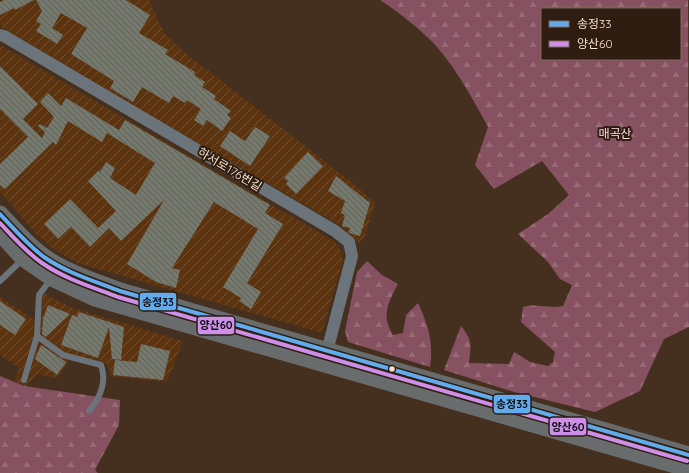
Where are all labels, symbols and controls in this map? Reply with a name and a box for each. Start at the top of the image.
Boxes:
legend [541,8,681,60]
text: 송정33 [577,16,612,31]
text: 양산60 [577,36,613,51]
park label: 매곡산 [598,126,632,141]
street label: 하서로176번길 [195,144,265,194]
line badge: 송정33 [139,292,177,311]
text: 송정33 [142,295,174,309]
line badge: 양산60 [197,316,235,335]
text: 양산60 [199,318,233,332]
unlabelled marker [387,364,397,374]
line badge: 송정33 [493,394,531,414]
text: 송정33 [496,397,528,411]
line badge: 양산60 [549,417,587,436]
text: 양산60 [551,420,585,434]

